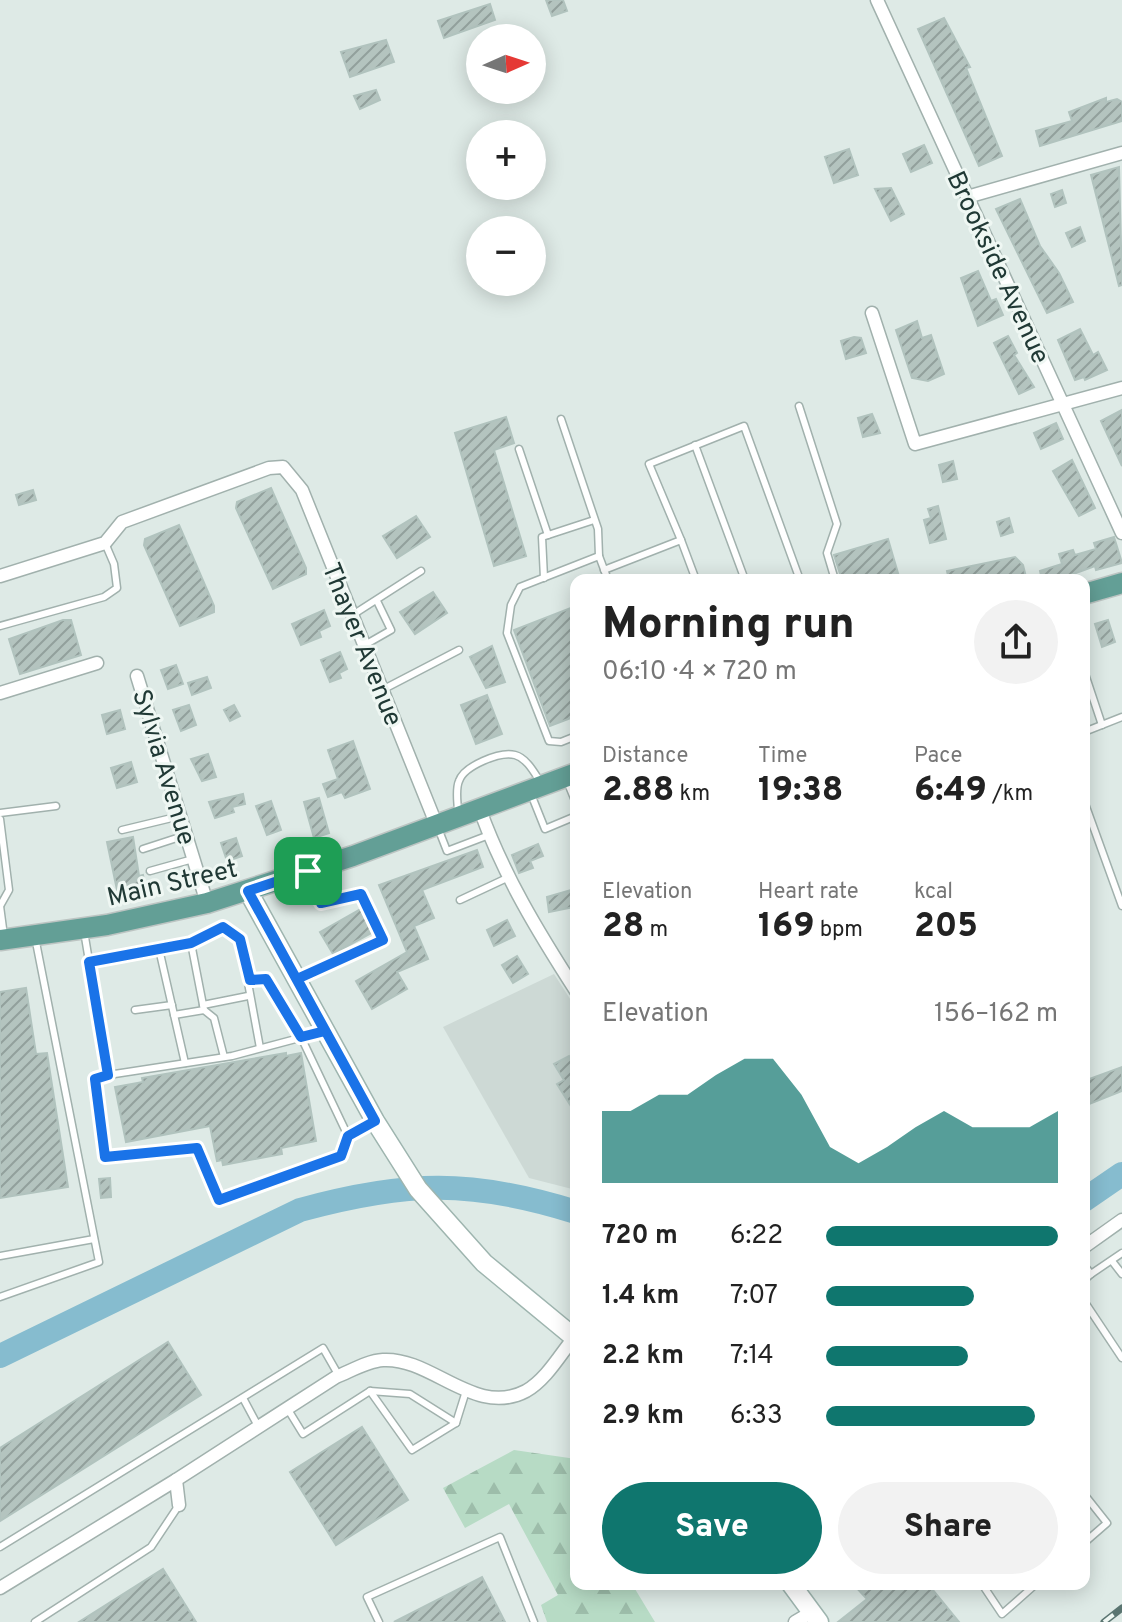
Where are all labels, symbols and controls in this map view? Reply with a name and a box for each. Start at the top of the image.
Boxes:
north arrow [466,24,546,104]
map controls [466,24,546,296]
button: + [466,120,546,200]
street label: Brookside Avenue [938,167,1056,370]
button: − [466,216,546,296]
street label: Thayer Avenue [313,558,408,732]
text: Morning run [602,598,855,654]
button: share [974,600,1058,684]
text: 06:10 · 4 × 720 m [602,656,797,689]
street label: Sylvia Avenue [123,686,202,850]
text: Distance [602,743,688,770]
text: Time [758,743,807,770]
text: Pace [914,743,962,770]
text: 2.88 [602,770,674,813]
text: 19:38 [758,770,843,813]
text: 6:49 [914,770,987,813]
text: km [674,781,710,808]
text: /km [987,781,1033,808]
pin [274,837,342,905]
icon: arrive [286,849,330,893]
street label: Main Street [104,853,241,915]
text: Elevation [602,879,692,906]
text: Heart rate [758,879,859,906]
text: kcal [914,879,953,906]
text: 28 [602,906,644,949]
text: 169 [758,906,815,949]
text: 205 [914,906,978,949]
text: m [644,917,668,944]
text: bpm [815,917,863,944]
text: Elevation [602,998,709,1031]
text: 156–162 m [934,998,1058,1031]
text: 720 m [602,1220,678,1253]
text: 6:22 [730,1220,783,1253]
text: 1.4 km [602,1280,679,1313]
text: 7:07 [730,1280,778,1313]
text: 2.2 km [602,1340,684,1373]
text: 7:14 [730,1340,774,1373]
text: 2.9 km [602,1400,684,1433]
text: 6:33 [730,1400,783,1433]
button: Save [602,1482,822,1574]
button: Share [838,1482,1058,1574]

